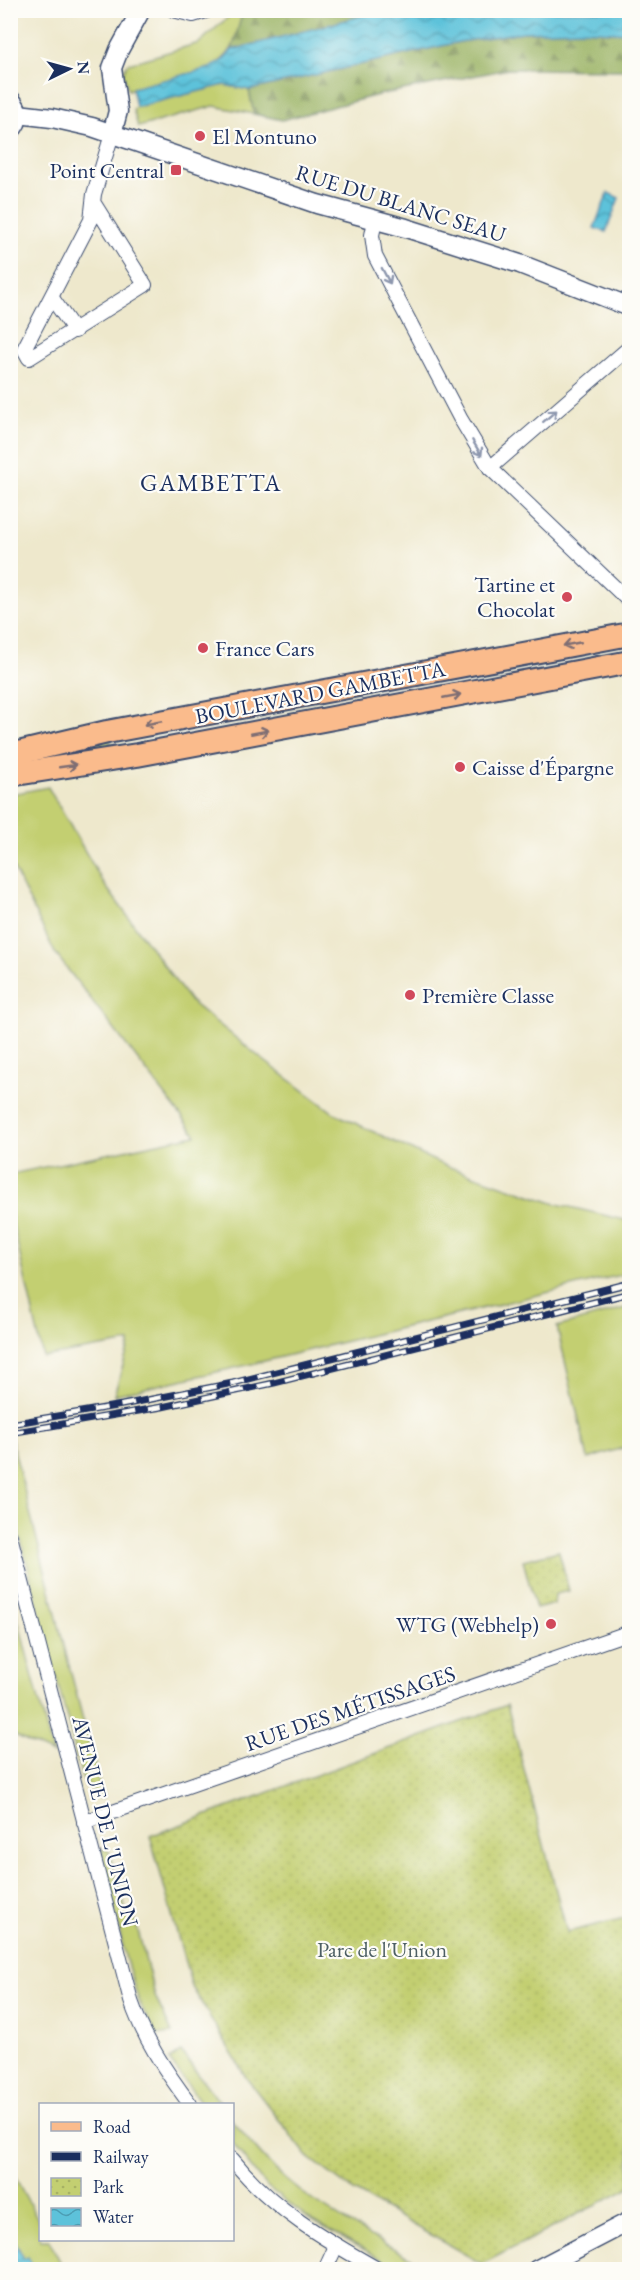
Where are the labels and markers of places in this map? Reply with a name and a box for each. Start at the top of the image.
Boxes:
place label: El Montuno [212,122,317,151]
marker: El Montuno [193,129,207,143]
place label: Point Central [50,156,164,185]
marker: Point Central [169,163,183,177]
place label: Tartine et Chocolat [474,570,555,624]
marker: Tartine et Chocolat [560,590,574,604]
place label: France Cars [215,634,314,663]
marker: France Cars [196,641,210,655]
place label: Caisse d'Épargne [472,753,614,782]
marker: Caisse d'Épargne [453,760,467,774]
place label: Première Classe [422,981,554,1010]
marker: Première Classe [403,988,417,1002]
place label: WTG (Webhelp) [396,1610,539,1639]
marker: WTG (Webhelp) [544,1617,558,1631]

